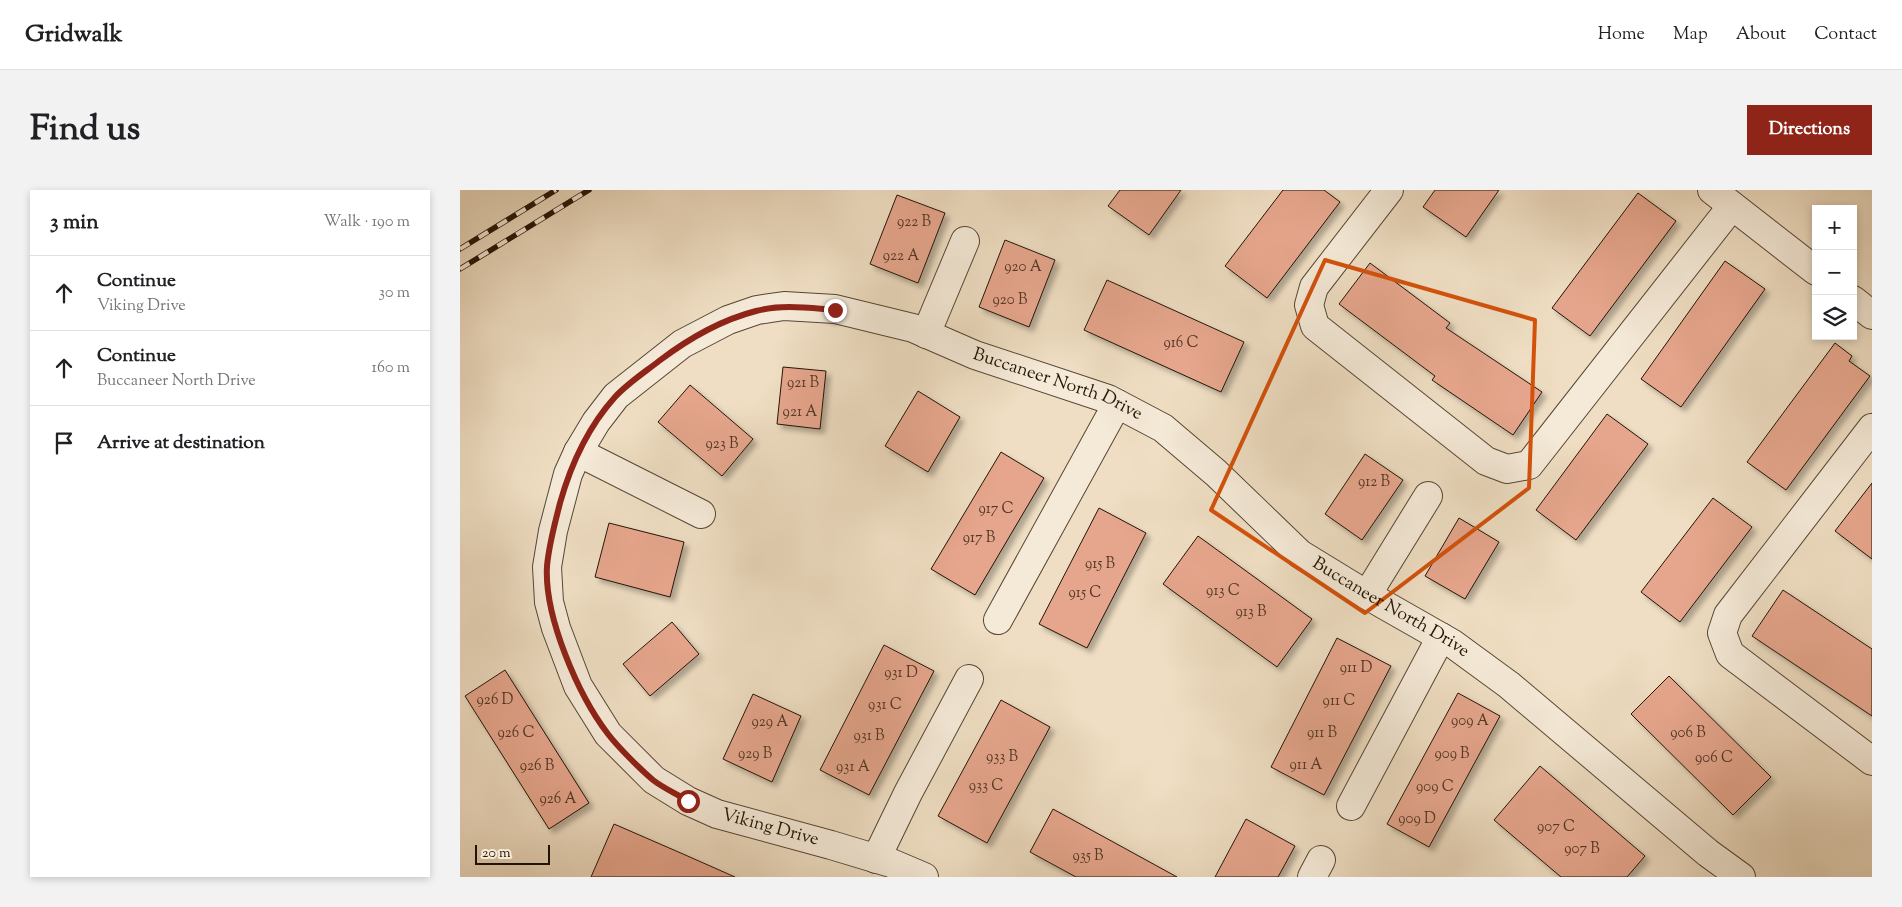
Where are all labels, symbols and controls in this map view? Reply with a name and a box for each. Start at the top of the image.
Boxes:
text: Gridwalk [25,18,123,52]
text: Home [1598,22,1645,48]
text: Map [1673,22,1708,48]
text: About [1736,22,1786,48]
text: Contact [1814,22,1877,48]
text: Find us [30,105,140,156]
button: Directions [1747,105,1872,155]
map controls [1812,205,1857,340]
button: + [1812,205,1857,250]
text: 3 min [50,208,99,238]
text: Walk · 190 m [323,211,410,234]
house number: 922 B [897,212,932,233]
house number: 922 A [883,246,919,267]
button: − [1812,250,1857,295]
house number: 920 A [1004,257,1042,278]
text: Continue [97,268,176,295]
icon: ahead [50,279,78,307]
text: 30 m [379,282,410,305]
house number: 920 B [993,290,1028,311]
text: Viking Drive [97,295,186,318]
button: layers [1812,295,1857,340]
route end [824,299,847,322]
house number: 916 C [1163,333,1199,354]
street label: Buccaneer North Drive [969,342,1147,428]
text: Continue [97,343,176,370]
icon: ahead [50,354,78,382]
text: 160 m [372,357,410,380]
text: Buccaneer North Drive [97,370,256,393]
house number: 921 B [787,373,820,394]
house number: 921 A [783,402,817,423]
icon: arrive [50,429,78,457]
text: Arrive at destination [97,430,265,457]
house number: 923 B [705,434,739,455]
house number: 912 B [1358,472,1391,493]
house number: 917 C [978,499,1014,520]
house number: 917 B [963,528,996,549]
street label: Buccaneer North Drive [1307,551,1474,665]
house number: 915 B [1085,554,1116,575]
house number: 913 C [1206,581,1240,602]
house number: 915 C [1069,583,1101,604]
house number: 913 B [1235,602,1267,623]
house number: 911 D [1340,658,1372,679]
house number: 931 D [884,663,918,684]
house number: 926 D [477,690,514,711]
house number: 911 C [1323,691,1355,712]
house number: 931 C [868,695,902,716]
house number: 909 A [1451,711,1489,732]
house number: 929 A [752,712,788,733]
house number: 926 C [497,723,535,744]
house number: 911 B [1307,723,1338,744]
house number: 906 B [1670,723,1706,744]
house number: 931 B [853,726,885,747]
house number: 929 B [738,744,773,765]
house number: 909 B [1434,744,1470,765]
house number: 933 B [986,747,1019,768]
house number: 906 C [1695,748,1733,769]
house number: 911 A [1290,755,1322,776]
house number: 926 B [520,756,555,777]
house number: 931 A [836,757,870,778]
house number: 933 C [969,776,1003,797]
house number: 909 C [1416,777,1454,798]
house number: 926 A [539,789,577,810]
route start [677,790,700,813]
street label: Viking Drive [718,803,822,853]
house number: 909 D [1398,809,1436,830]
house number: 907 C [1537,817,1575,838]
house number: 907 B [1564,839,1600,860]
scale bar [475,842,550,865]
text: 20 m [482,844,511,864]
house number: 935 B [1072,846,1104,867]

